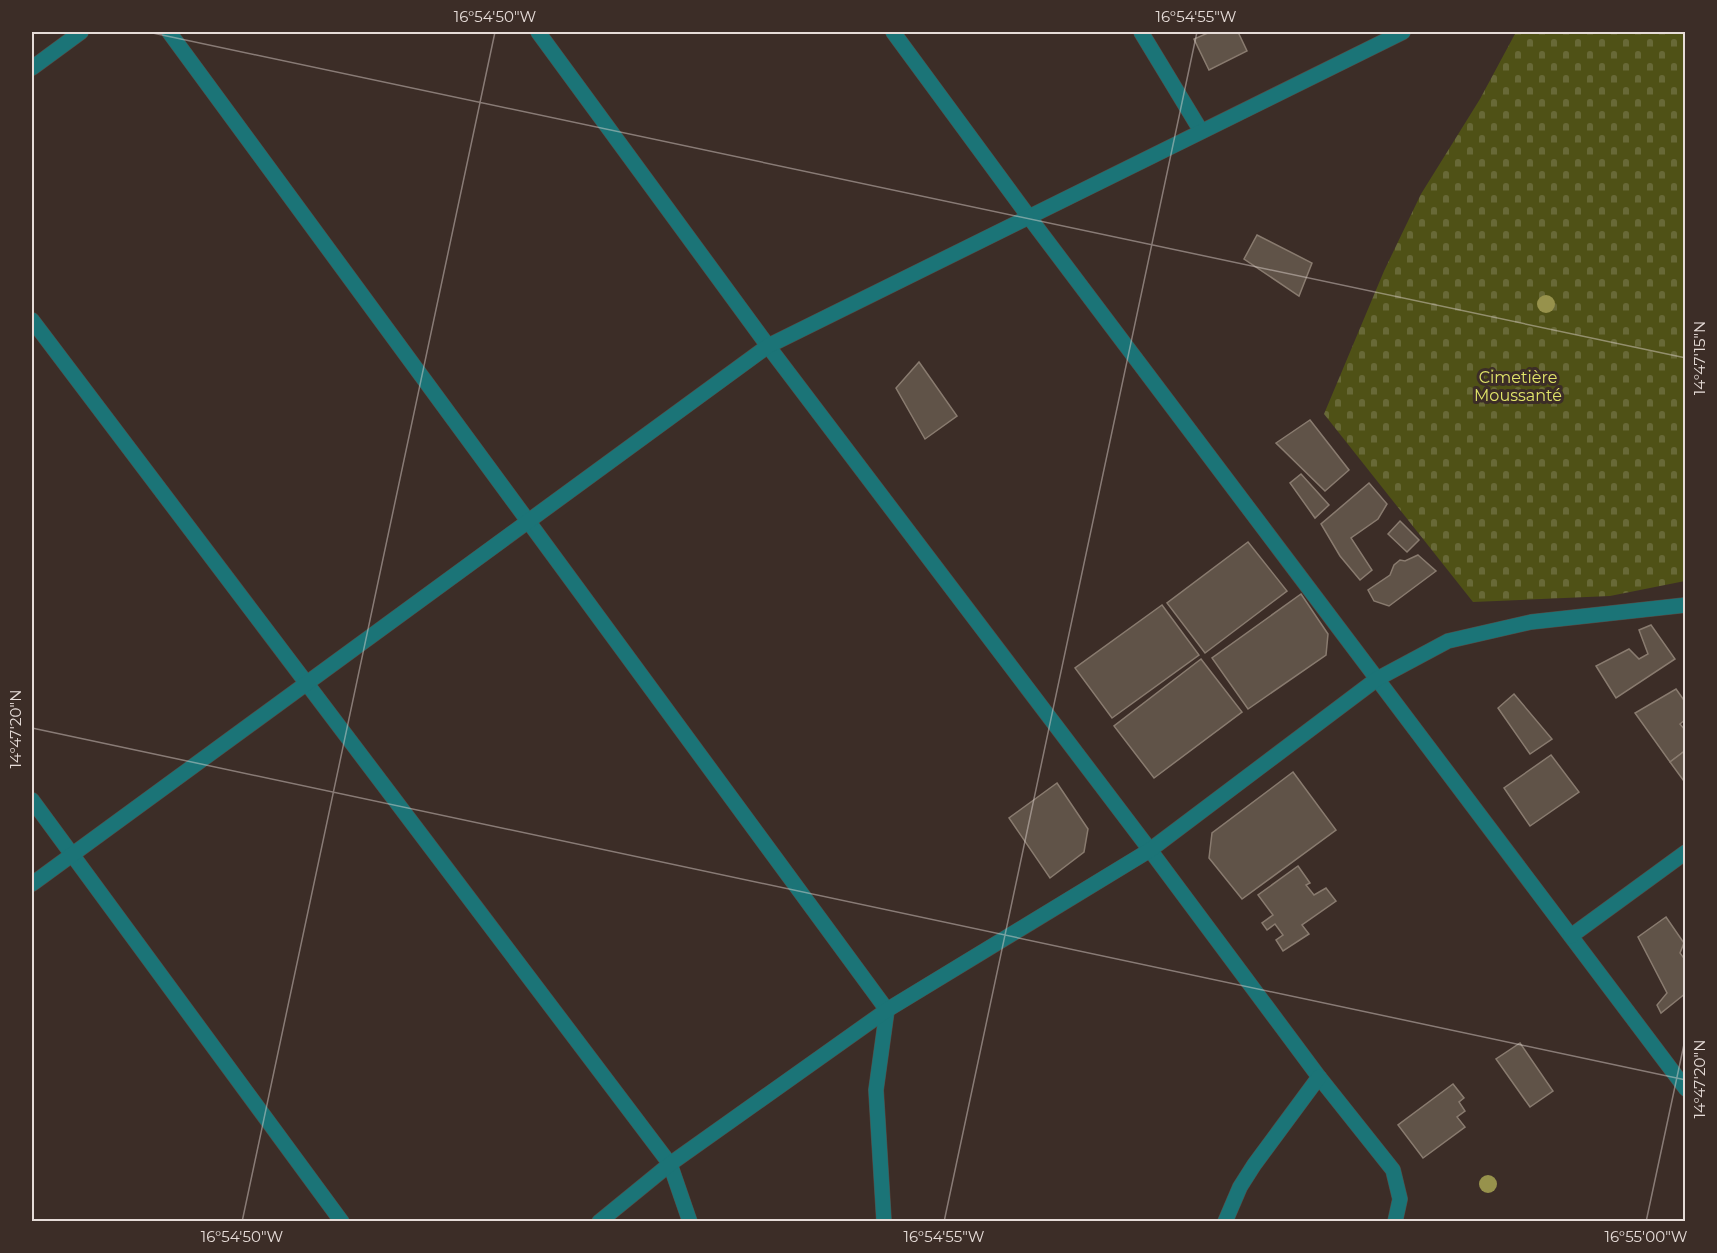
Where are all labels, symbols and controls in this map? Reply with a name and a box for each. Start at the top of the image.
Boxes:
text: 16°54'50"W [454,7,537,26]
text: 16°54'55"W [1156,7,1237,26]
text: 14°47'15"N [1690,321,1709,395]
park label: Cimetière Moussanté [1474,368,1562,405]
text: 14°47'20"N [6,690,25,768]
text: 14°47'20"N [1690,1040,1709,1118]
text: 16°54'50"W [201,1227,284,1246]
text: 16°54'55"W [904,1227,985,1246]
text: 16°55'00"W [1605,1227,1688,1246]

